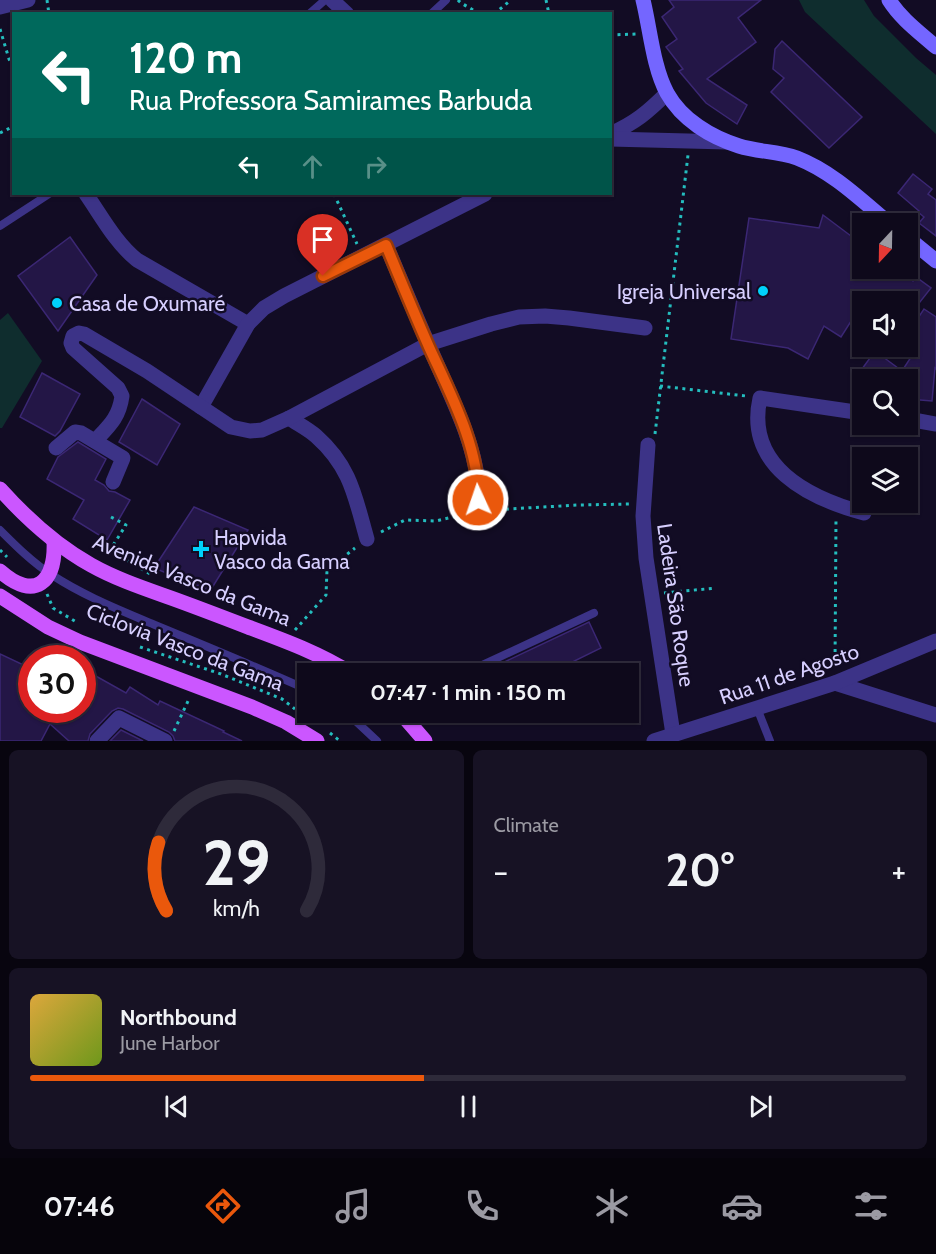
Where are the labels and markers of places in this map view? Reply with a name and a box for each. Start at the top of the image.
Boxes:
pin [297,214,348,276]
place label: Igreja Universal [617,279,751,305]
marker: Igreja Universal [756,284,770,298]
place label: Casa de Oxumaré [69,291,225,316]
marker: Casa de Oxumaré [50,296,64,310]
place label: Hapvida Vasco da Gama [214,525,350,574]
marker: Hapvida Vasco da Gama [192,540,210,558]

